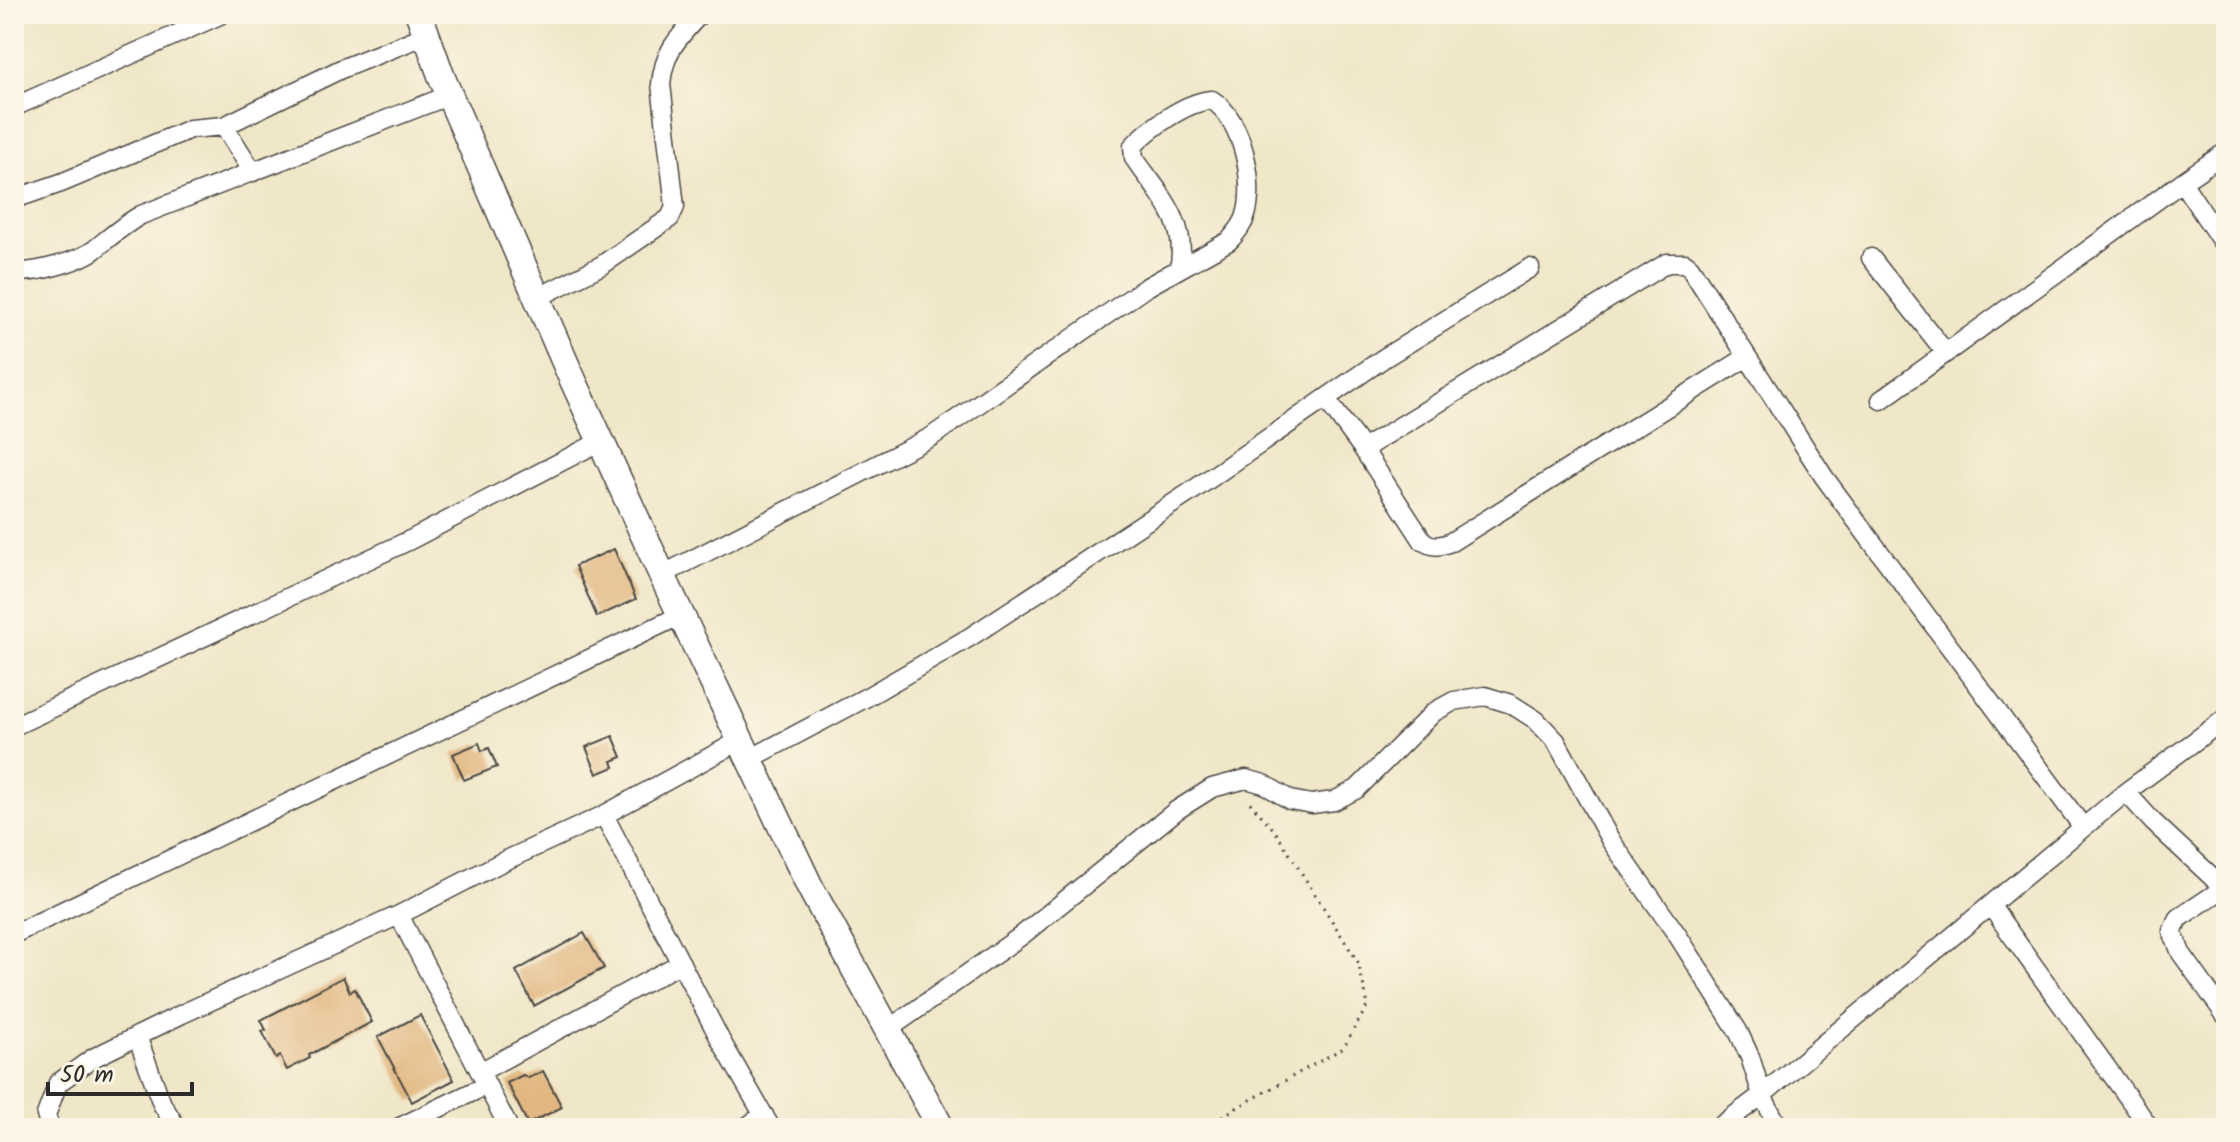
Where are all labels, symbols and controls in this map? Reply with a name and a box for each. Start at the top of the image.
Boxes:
scale bar [48,1046,192,1096]
text: 50 m [60,1056,114,1095]

